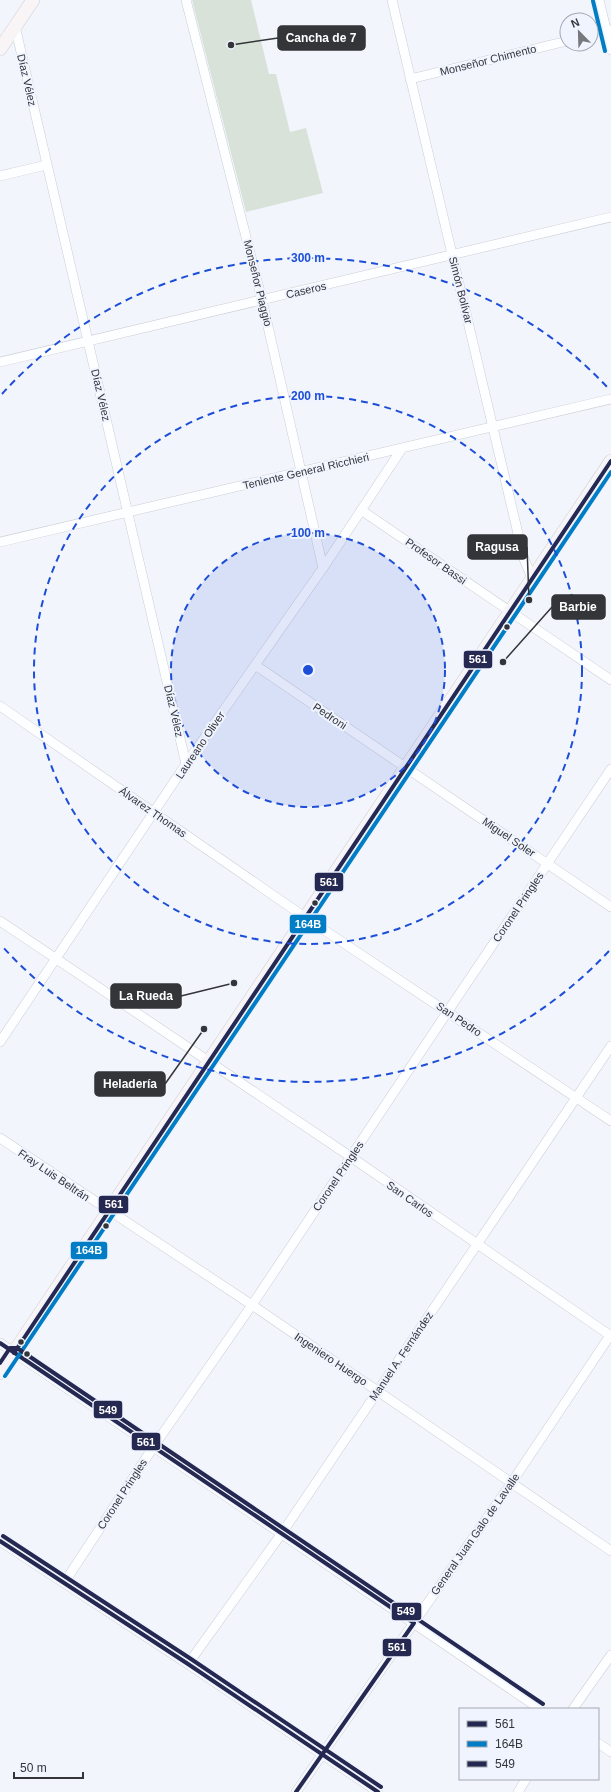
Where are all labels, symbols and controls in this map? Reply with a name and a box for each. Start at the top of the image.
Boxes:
north arrow [559,12,599,52]
text: N [569,16,581,30]
callout: Cancha de 7 [278,26,365,50]
text: Cancha de 7 [286,31,357,45]
street label: Monseñor Chimento [438,42,538,78]
street label: Díaz Vélez [15,53,39,107]
street label: Monseñor Piaggio [241,239,275,327]
text: 300 m [291,251,325,265]
street label: Simón Bolívar [447,255,475,325]
street label: Caseros [285,279,328,300]
street label: Díaz Vélez [89,368,113,422]
text: 200 m [291,389,325,403]
street label: Teniente General Ricchieri [242,451,370,491]
text: 100 m [291,526,325,540]
callout: Ragusa [468,535,527,559]
street label: Profesor Bassi [403,536,469,586]
text: Ragusa [475,540,519,554]
callout: Barbie [552,595,605,619]
text: Barbie [559,600,597,614]
unlabelled marker [502,622,512,632]
line badge: 561 [463,650,493,669]
text: 561 [469,653,487,665]
centre of rings [301,663,315,677]
street label: Díaz Vélez [162,684,186,738]
street label: Pedroni [311,700,349,732]
street label: Laureano Oliver [173,709,227,781]
street label: Álvarez Thomas [117,784,189,840]
street label: Miguel Soler [480,815,538,859]
street label: Coronel Pringles [490,870,546,944]
line badge: 561 [314,872,344,892]
text: 561 [320,876,338,888]
unlabelled marker [310,898,320,908]
line badge: 164B [289,914,327,934]
text: 164B [295,918,321,930]
callout: La Rueda [111,984,181,1008]
text: La Rueda [119,989,173,1003]
street label: San Pedro [434,999,484,1039]
callout: Heladería [95,1072,165,1096]
text: Heladería [103,1077,157,1091]
street label: Coronel Pringles [310,1139,366,1213]
street label: Fray Luis Beltrán [16,1147,92,1203]
street label: San Carlos [384,1178,436,1220]
line badge: 561 [98,1195,129,1214]
text: 561 [105,1198,123,1210]
unlabelled marker [101,1221,111,1231]
line badge: 164B [70,1241,108,1260]
text: 164B [76,1244,102,1256]
street label: Manuel A. Fernández [367,1309,435,1403]
street label: Ingeniero Huergo [292,1330,370,1388]
unlabelled marker [16,1337,26,1347]
unlabelled marker [22,1349,32,1359]
line badge: 549 [93,1400,123,1419]
text: 549 [99,1404,117,1416]
line badge: 561 [131,1432,161,1451]
text: 561 [137,1436,155,1448]
street label: Coronel Pringles [95,1456,149,1531]
street label: General Juan Galo de Lavalle [428,1471,522,1597]
line badge: 549 [391,1602,422,1621]
text: 549 [397,1605,415,1617]
line badge: 561 [382,1638,412,1657]
text: 561 [388,1641,406,1653]
legend [459,1708,599,1780]
text: 561 [495,1717,515,1731]
text: 164B [495,1737,523,1751]
scale bar [14,1754,83,1780]
text: 549 [495,1757,515,1771]
text: 50 m [20,1761,47,1775]

